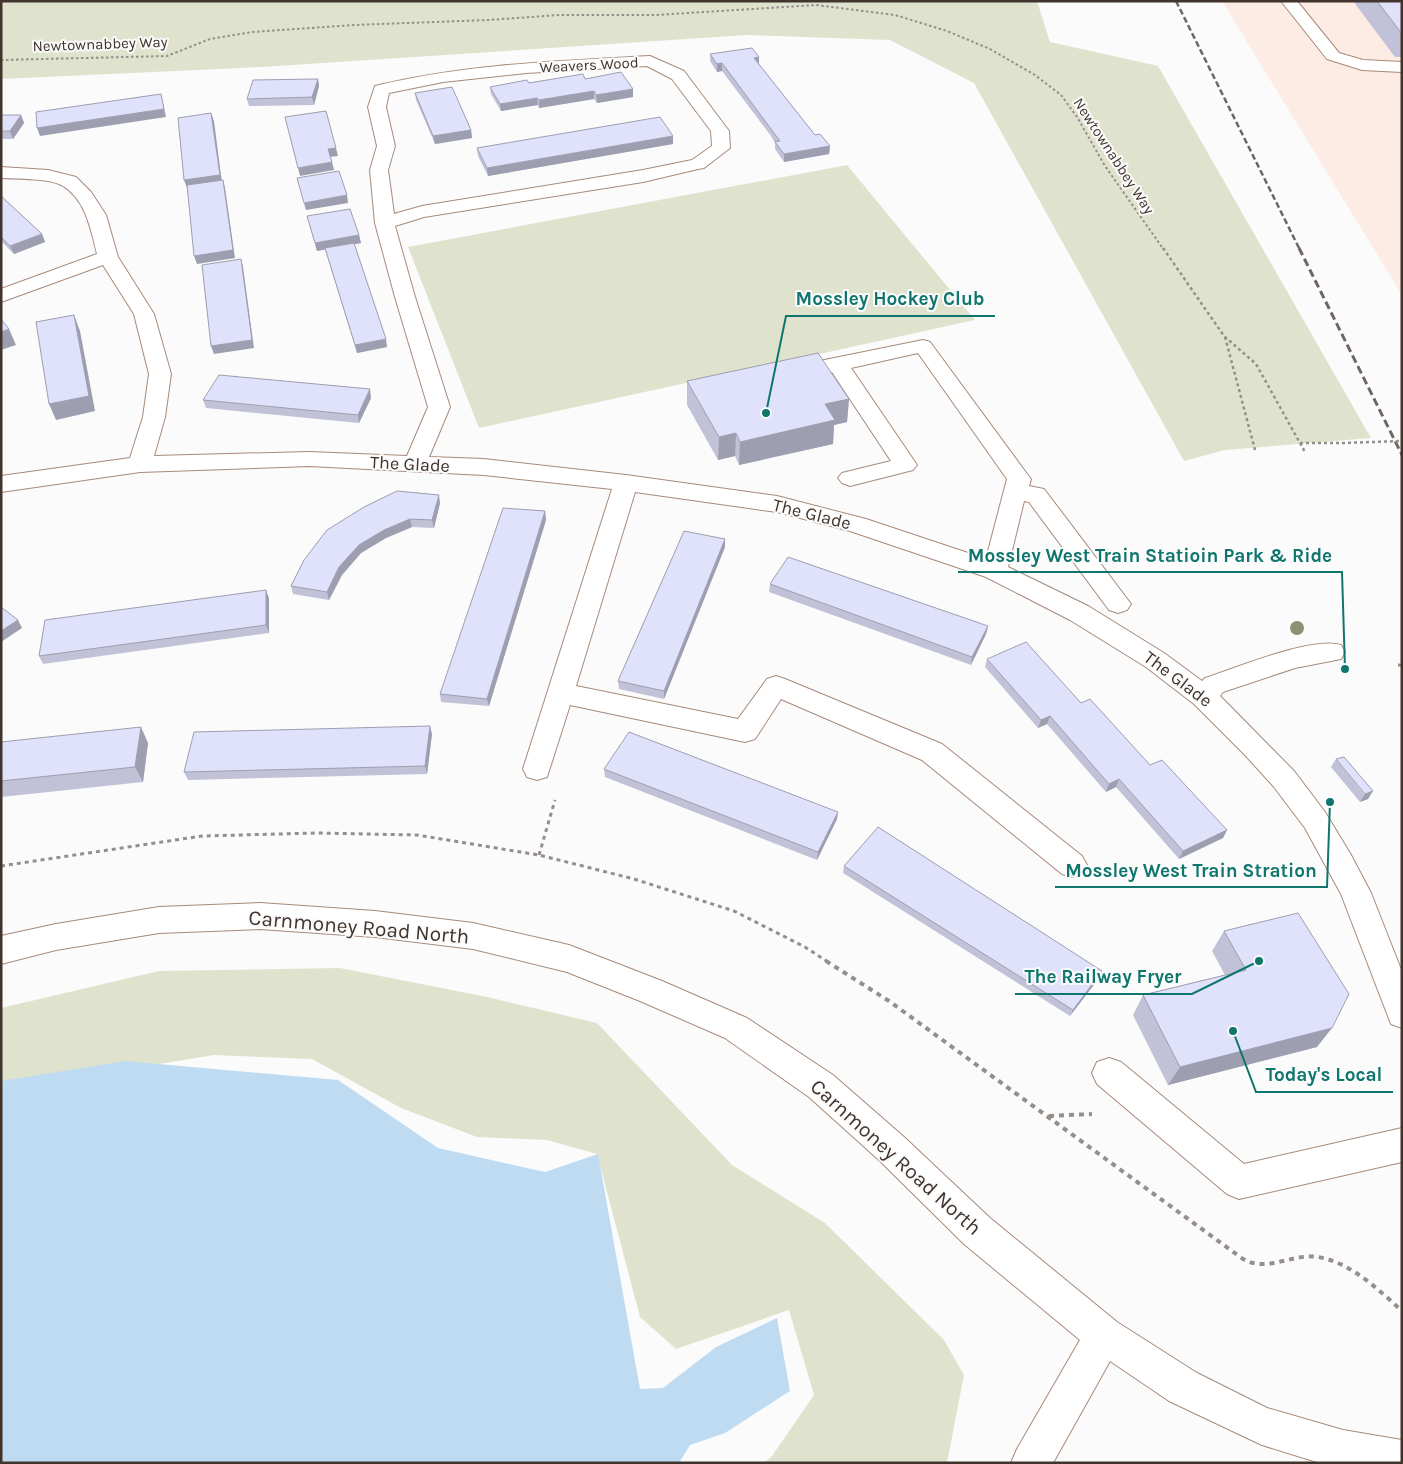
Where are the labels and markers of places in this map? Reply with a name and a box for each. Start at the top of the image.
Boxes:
callout: Mossley Hockey Club [786,282,995,316]
callout: Mossley West Train Statioin Park & Ride [958,538,1342,572]
callout: Mossley West Train Stration [1055,853,1327,887]
callout: The Railway Fryer [1015,960,1192,994]
callout: Today's Local [1256,1058,1393,1092]

